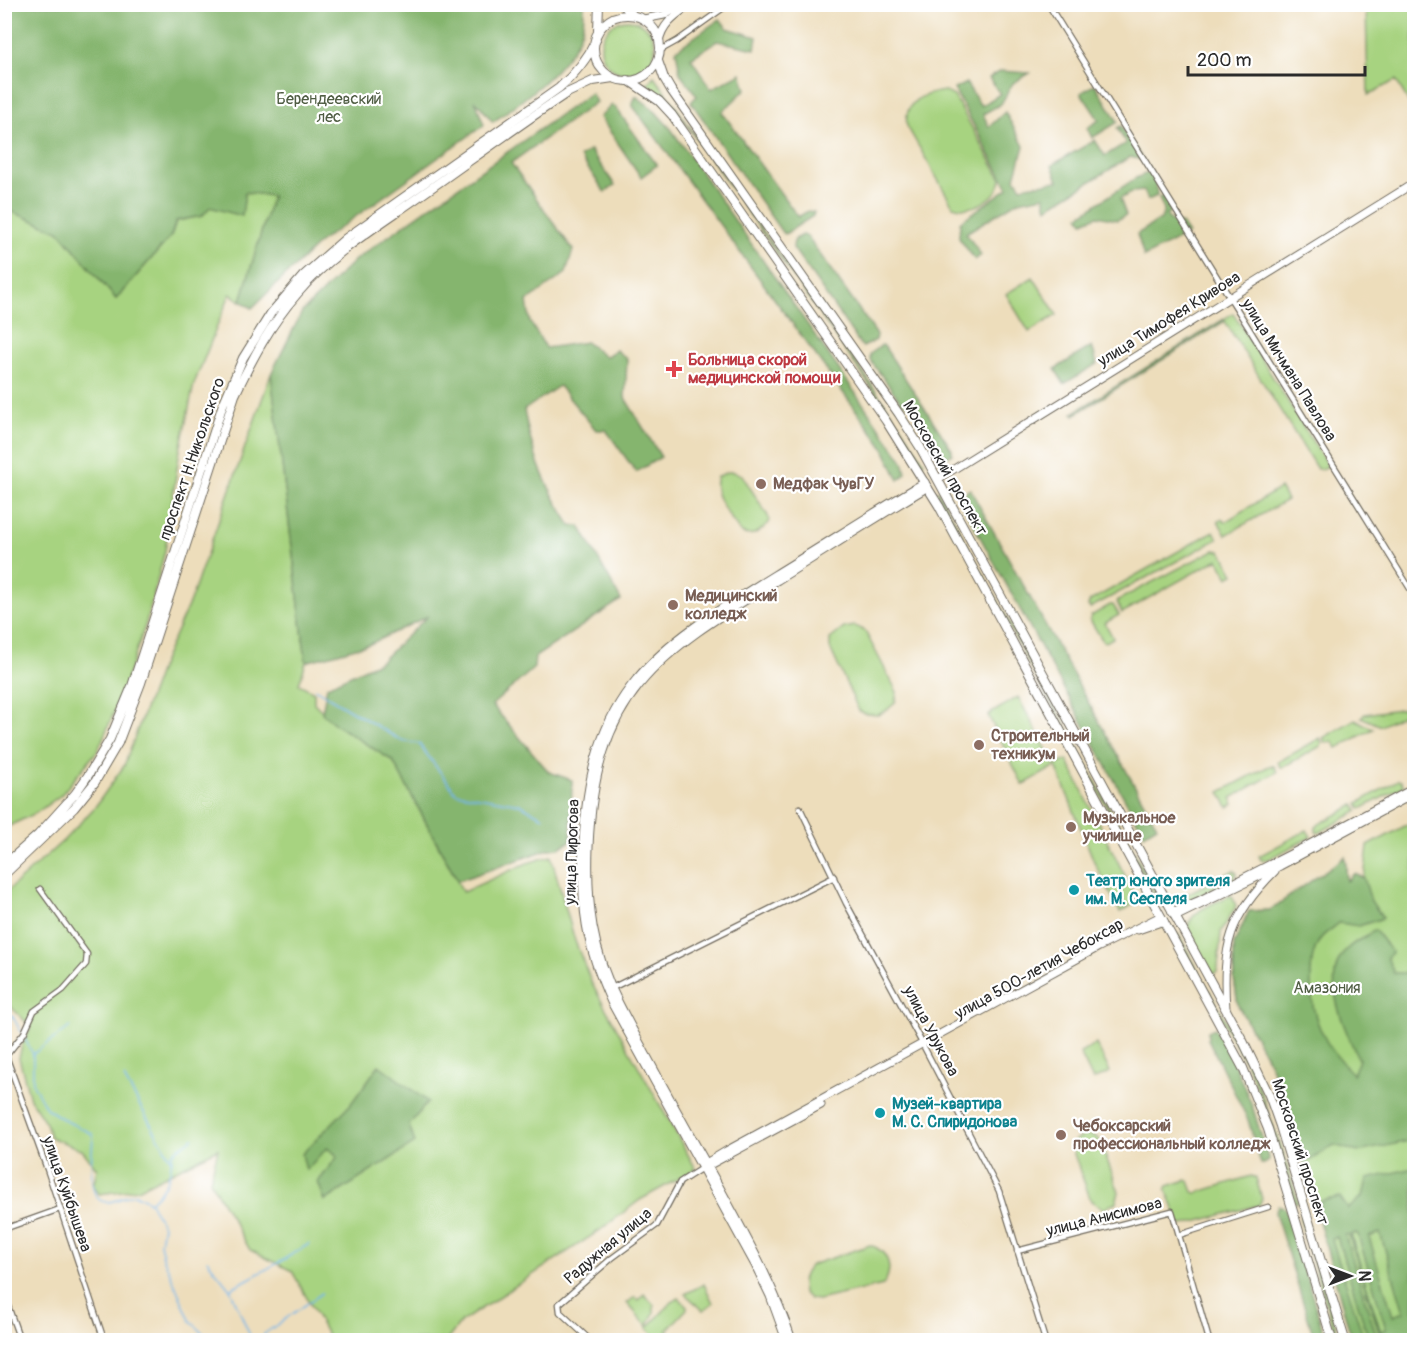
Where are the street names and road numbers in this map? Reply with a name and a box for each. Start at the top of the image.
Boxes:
street label: улица Тимофея Кривова [1093,267,1244,372]
street label: улица Мичмана Павлова [1236,294,1341,445]
street label: проспект Н.Никольского [155,375,229,543]
street label: Московский проспект [898,397,992,539]
street label: улица Пирогова [560,799,584,906]
street label: улица 500-летия Чебоксар [950,914,1127,1024]
street label: улица Урукова [898,982,963,1080]
street label: Московский проспект [1267,1076,1333,1228]
street label: улица Куйбышева [38,1133,96,1254]
street label: улица Анисимова [1043,1193,1164,1241]
street label: Радужная улица [560,1204,656,1288]

